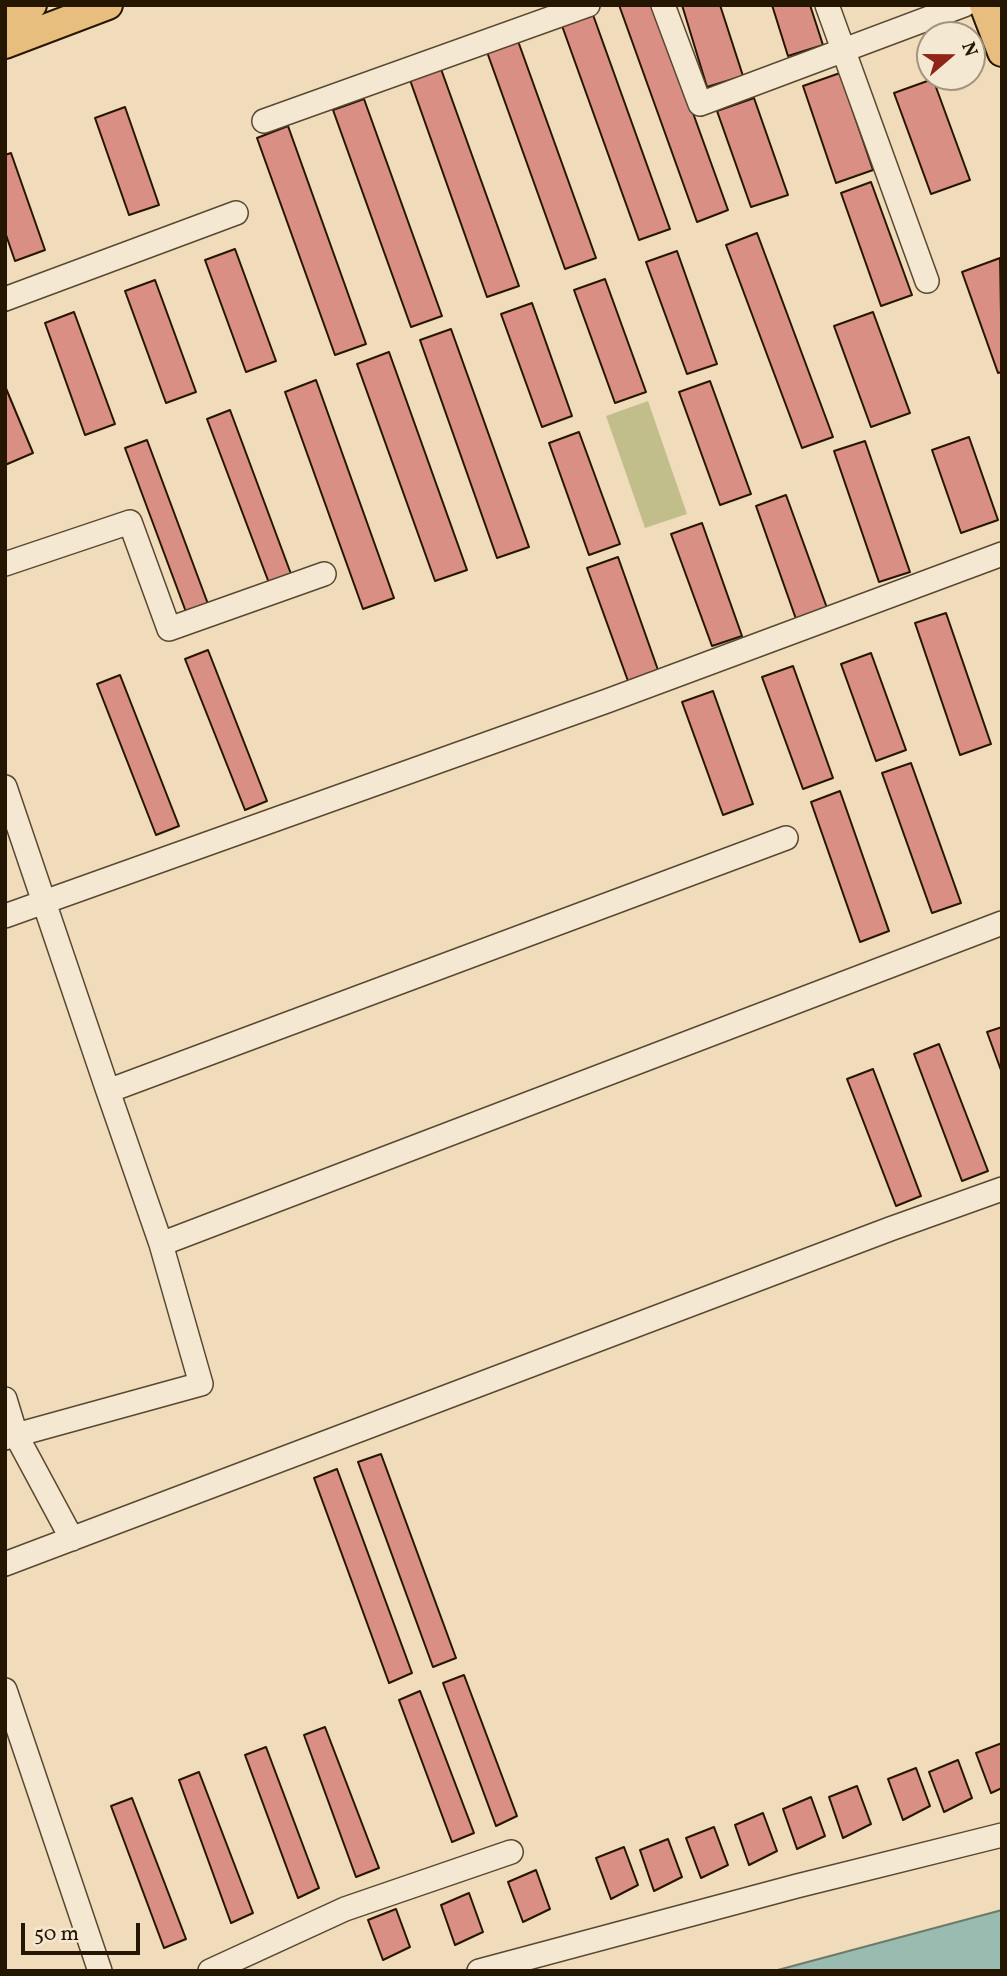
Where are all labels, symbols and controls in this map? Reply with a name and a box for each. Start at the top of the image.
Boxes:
north arrow [916,21,986,91]
text: N [954,39,983,60]
scale bar [24,1910,144,1954]
text: 50 m [34,1920,79,1949]

